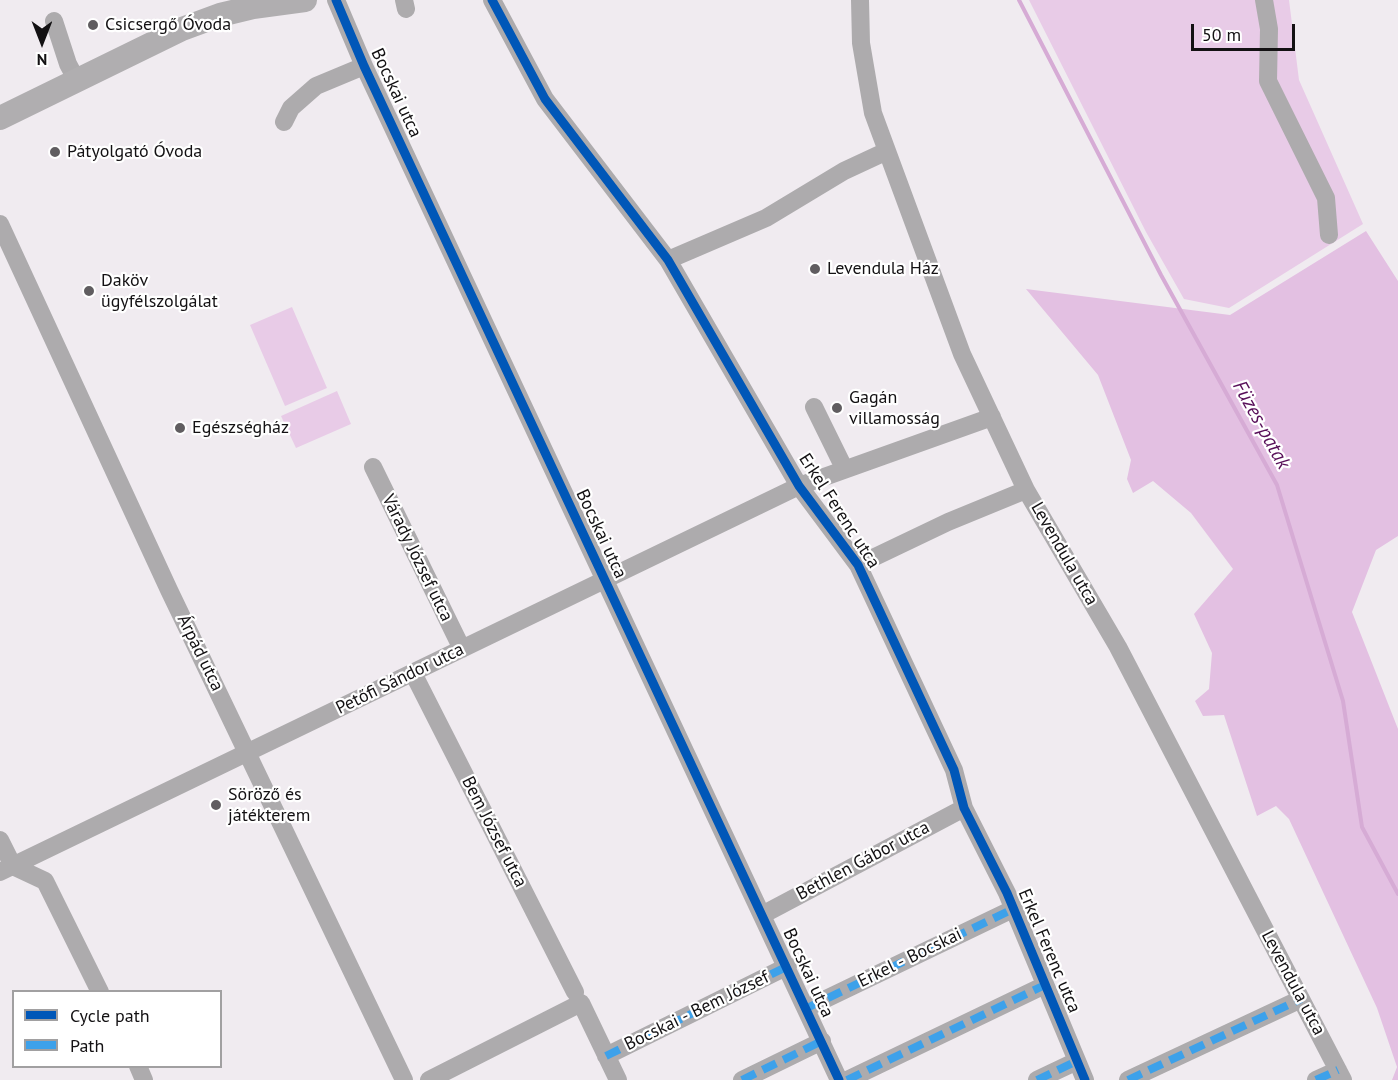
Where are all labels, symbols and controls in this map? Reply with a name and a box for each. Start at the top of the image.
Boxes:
north arrow [12,12,72,72]
scale bar [1194,12,1298,50]
place label: Csicsergő Óvoda [105,14,231,36]
marker: Csicsergő Óvoda [86,18,100,32]
text: 50 m [1202,23,1241,46]
street label: Bocskai utca [366,45,426,141]
text: N [37,50,47,70]
place label: Pátyolgató Óvoda [67,141,202,163]
marker: Pátyolgató Óvoda [48,145,62,159]
place label: Levendula Ház [827,258,939,280]
marker: Levendula Ház [808,262,822,276]
place label: Daköv ügyfélszolgálat [101,270,218,312]
marker: Daköv ügyfélszolgálat [82,284,96,298]
water label: Füzes-patak [1227,377,1295,473]
place label: Gagán villamosság [849,387,940,430]
marker: Gagán villamosság [830,401,844,415]
place label: Egészségház [192,417,289,439]
marker: Egészségház [173,421,187,435]
street label: Erkel Ferenc utca [794,450,884,572]
street label: Bocskai utca [571,486,631,582]
street label: Várady József utca [377,491,457,625]
street label: Levendula utca [1026,499,1102,609]
street label: Árpád utca [172,611,228,695]
street label: Petőfi Sándor utca [332,639,468,719]
street label: Bem József utca [457,773,531,891]
place label: Söröző és játékterem [228,784,310,826]
marker: Söröző és játékterem [209,798,223,812]
street label: Bethlen Gábor utca [793,817,933,905]
street label: Erkel Ferenc utca [1013,886,1085,1016]
street label: Erkel - Bocskai [855,924,965,992]
street label: Bocskai utca [778,925,838,1021]
street label: Levendula utca [1256,927,1330,1039]
street label: Bocskai - Bem József [621,967,773,1055]
legend [12,990,222,1068]
text: Cycle path [70,1004,150,1027]
text: Path [70,1034,104,1057]

